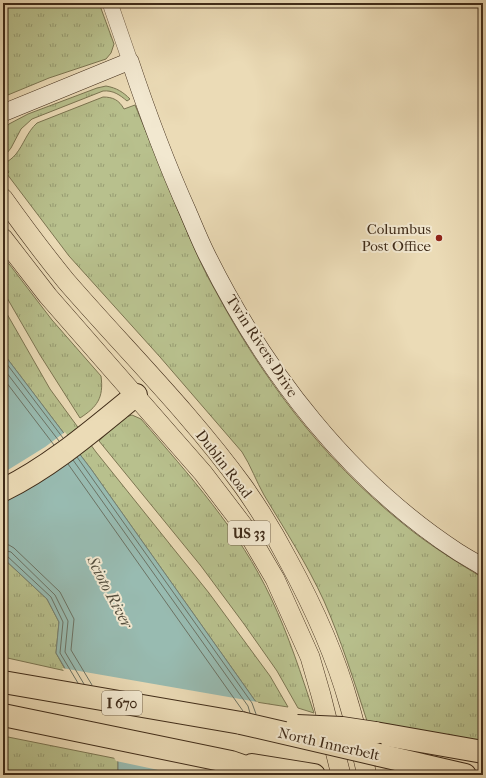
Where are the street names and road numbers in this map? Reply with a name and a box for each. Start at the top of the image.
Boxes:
street label: Twin Rivers Drive [222,291,302,401]
street label: Dublin Road [192,426,257,502]
road number: US 33 [228,521,270,545]
road number: I 670 [102,691,142,715]
street label: North Innerbelt [276,724,382,765]

